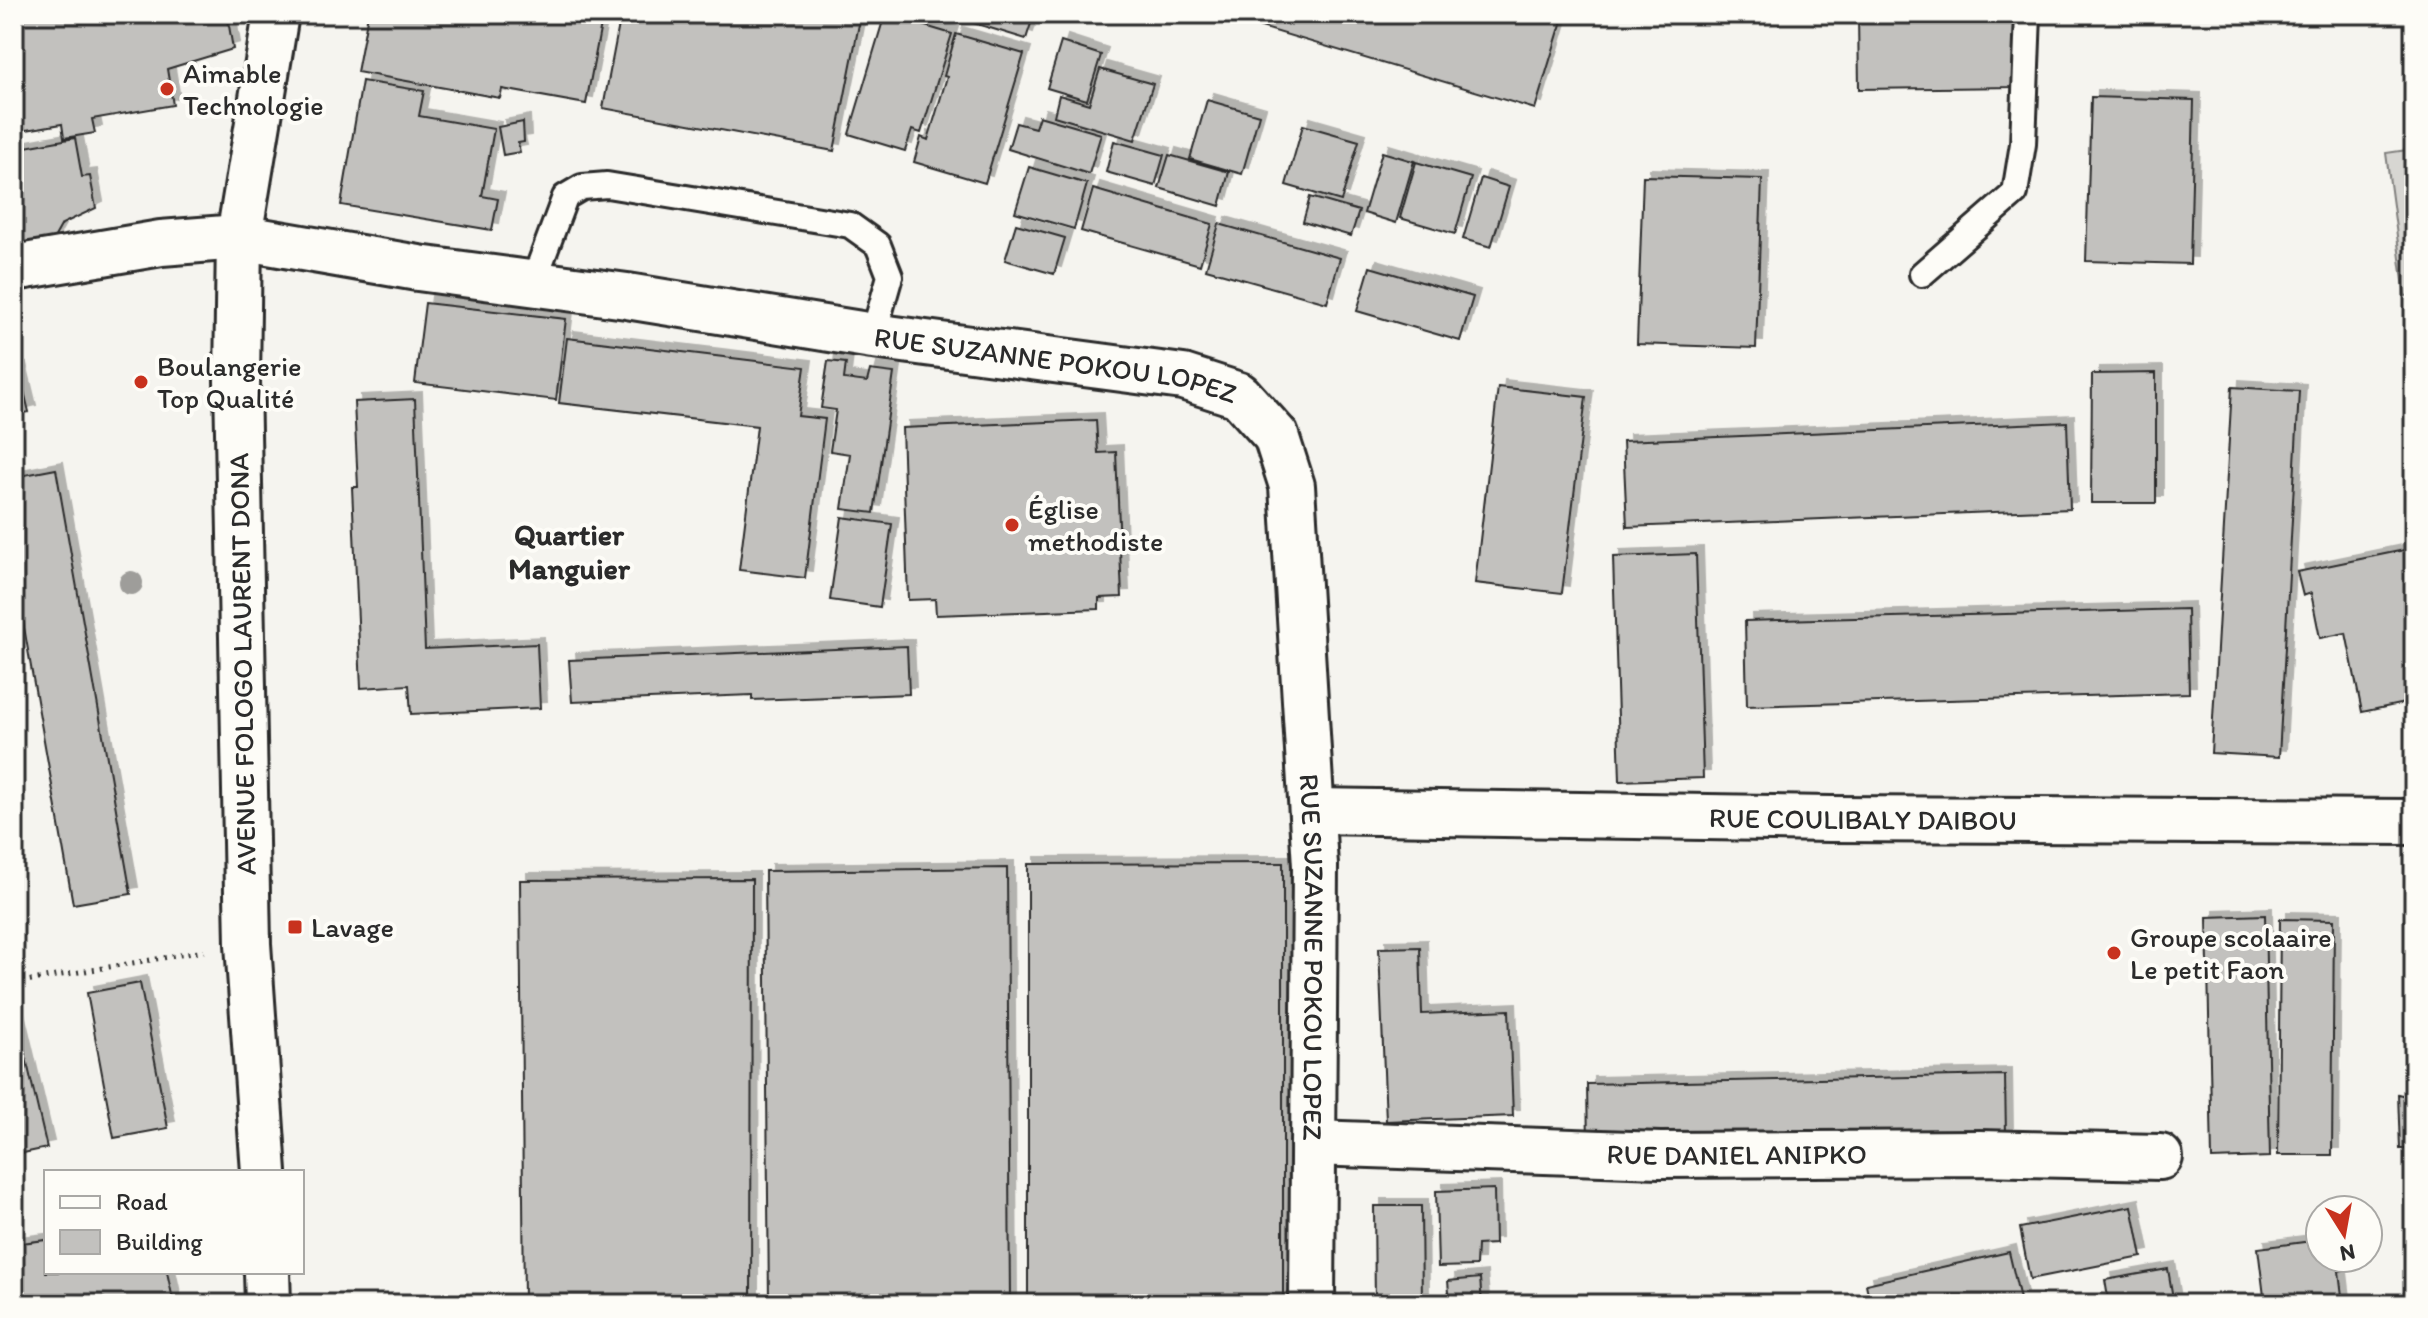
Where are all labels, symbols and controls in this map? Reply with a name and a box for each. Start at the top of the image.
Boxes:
place label: Aimable Technologie [183,56,324,122]
marker: Aimable Technologie [158,80,176,98]
street label: RUE SUZANNE POKOU LOPEZ [872,319,1241,410]
place label: Boulangerie Top Qualité [157,349,302,415]
marker: Boulangerie Top Qualité [132,373,150,391]
street label: AVENUE FOLOGO LAURENT DONA [221,452,263,876]
place label: Église methodiste [1028,492,1163,558]
district label: Quartier Manguier [508,516,631,587]
marker: Église methodiste [1003,516,1021,534]
street label: RUE SUZANNE POKOU LOPEZ [1292,773,1332,1141]
street label: RUE COULIBALY DAIBOU [1709,800,2017,837]
place label: Lavage [311,910,394,944]
marker: Lavage [286,918,304,936]
place label: Groupe scolaaire Le petit Faon [2130,920,2332,986]
marker: Groupe scolaaire Le petit Faon [2105,944,2123,962]
street label: RUE DANIEL ANIPKO [1606,1136,1867,1172]
legend [44,1170,304,1274]
text: Road [116,1187,168,1216]
north arrow [2304,1194,2384,1274]
text: Building [116,1227,203,1256]
text: N [2338,1238,2358,1268]

